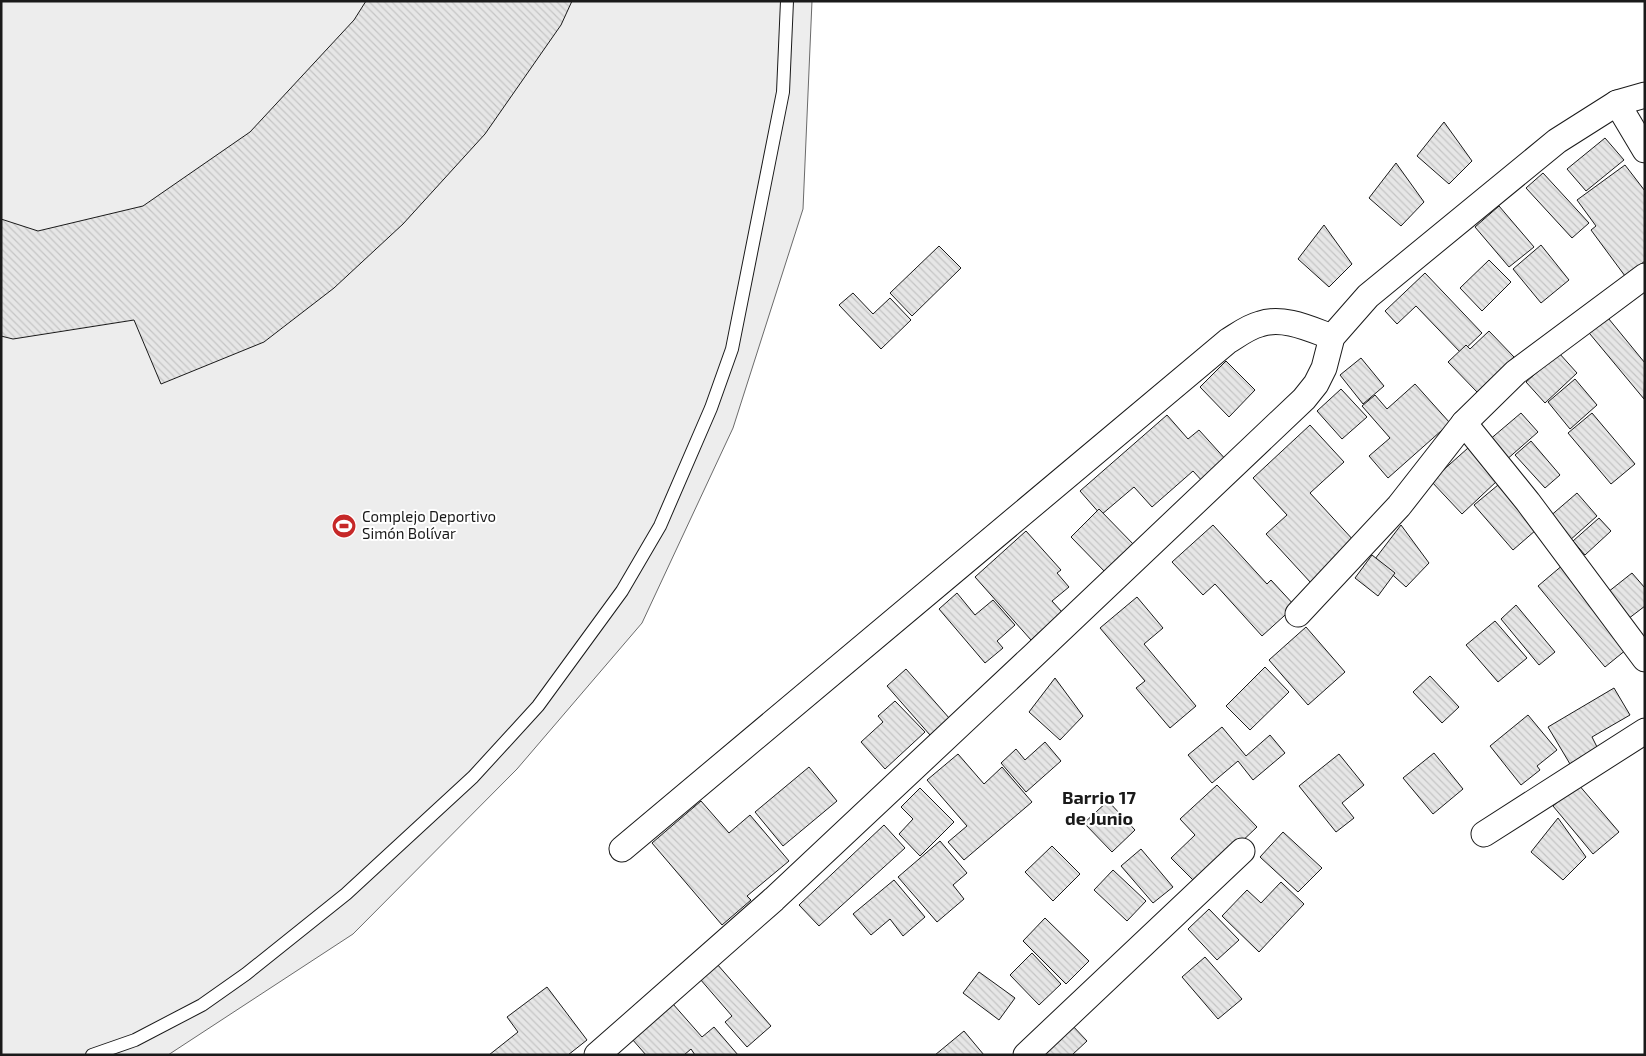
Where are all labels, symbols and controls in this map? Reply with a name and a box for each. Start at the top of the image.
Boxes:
place label: Complejo Deportivo Simón Bolívar [362,507,496,542]
sports icon: Complejo Deportivo Simón Bolívar [331,513,357,539]
district label: Barrio 17 de Junio [1062,786,1136,829]

